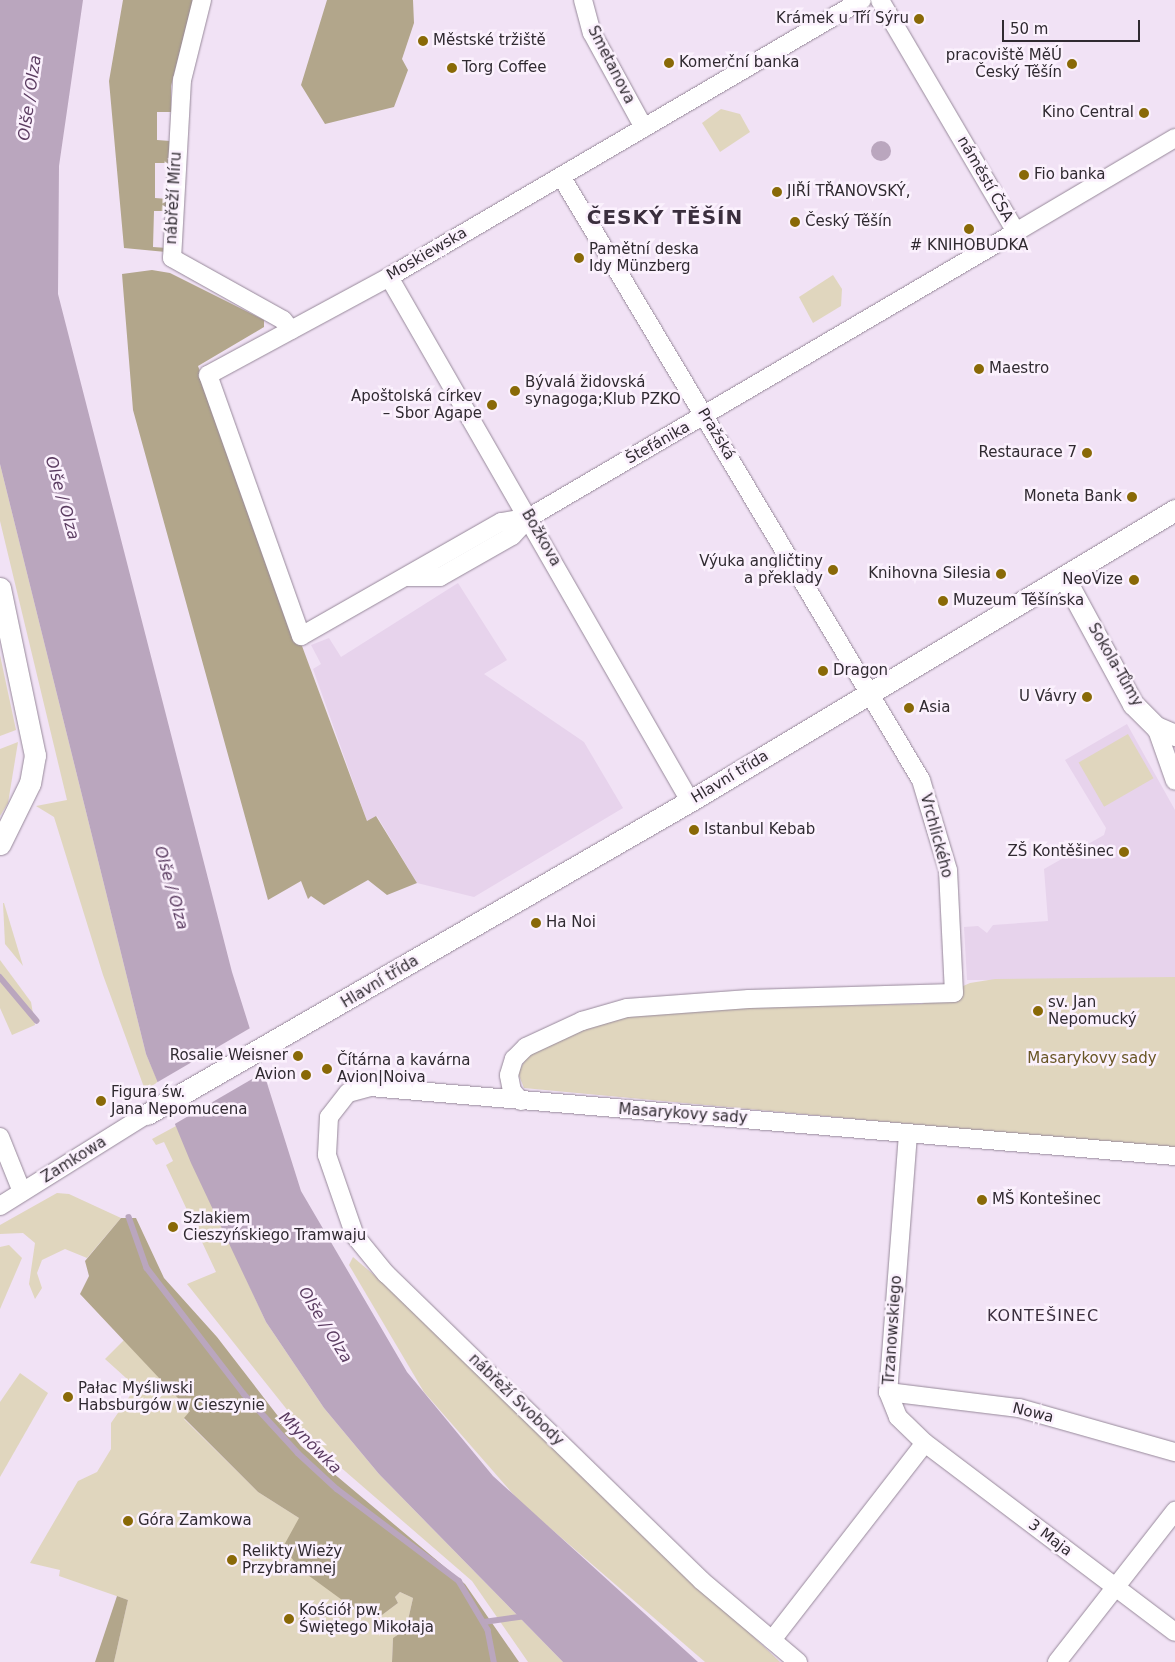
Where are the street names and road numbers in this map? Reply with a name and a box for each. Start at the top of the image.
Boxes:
street label: Smetanova [584,23,638,107]
street label: náměstí ČSA [953,133,1017,225]
street label: nábřeží Míru [163,151,185,245]
street label: Moskiewska [384,224,470,284]
street label: Pražská [693,405,739,463]
street label: Štefánika [623,418,693,468]
street label: Božkova [518,506,564,570]
street label: Sokola-Tůmy [1084,620,1146,710]
street label: Hlavní třída [688,747,772,807]
street label: Vrchlického [916,792,956,880]
street label: Hlavní třída [338,952,422,1012]
street label: Masarykovy sady [618,1101,748,1127]
street label: Zamkowa [38,1133,110,1187]
street label: Trzanowskiego [880,1275,906,1385]
street label: nábřeží Svobody [465,1350,567,1450]
street label: Nowa [1011,1399,1055,1427]
street label: 3 Maja [1025,1516,1075,1560]

